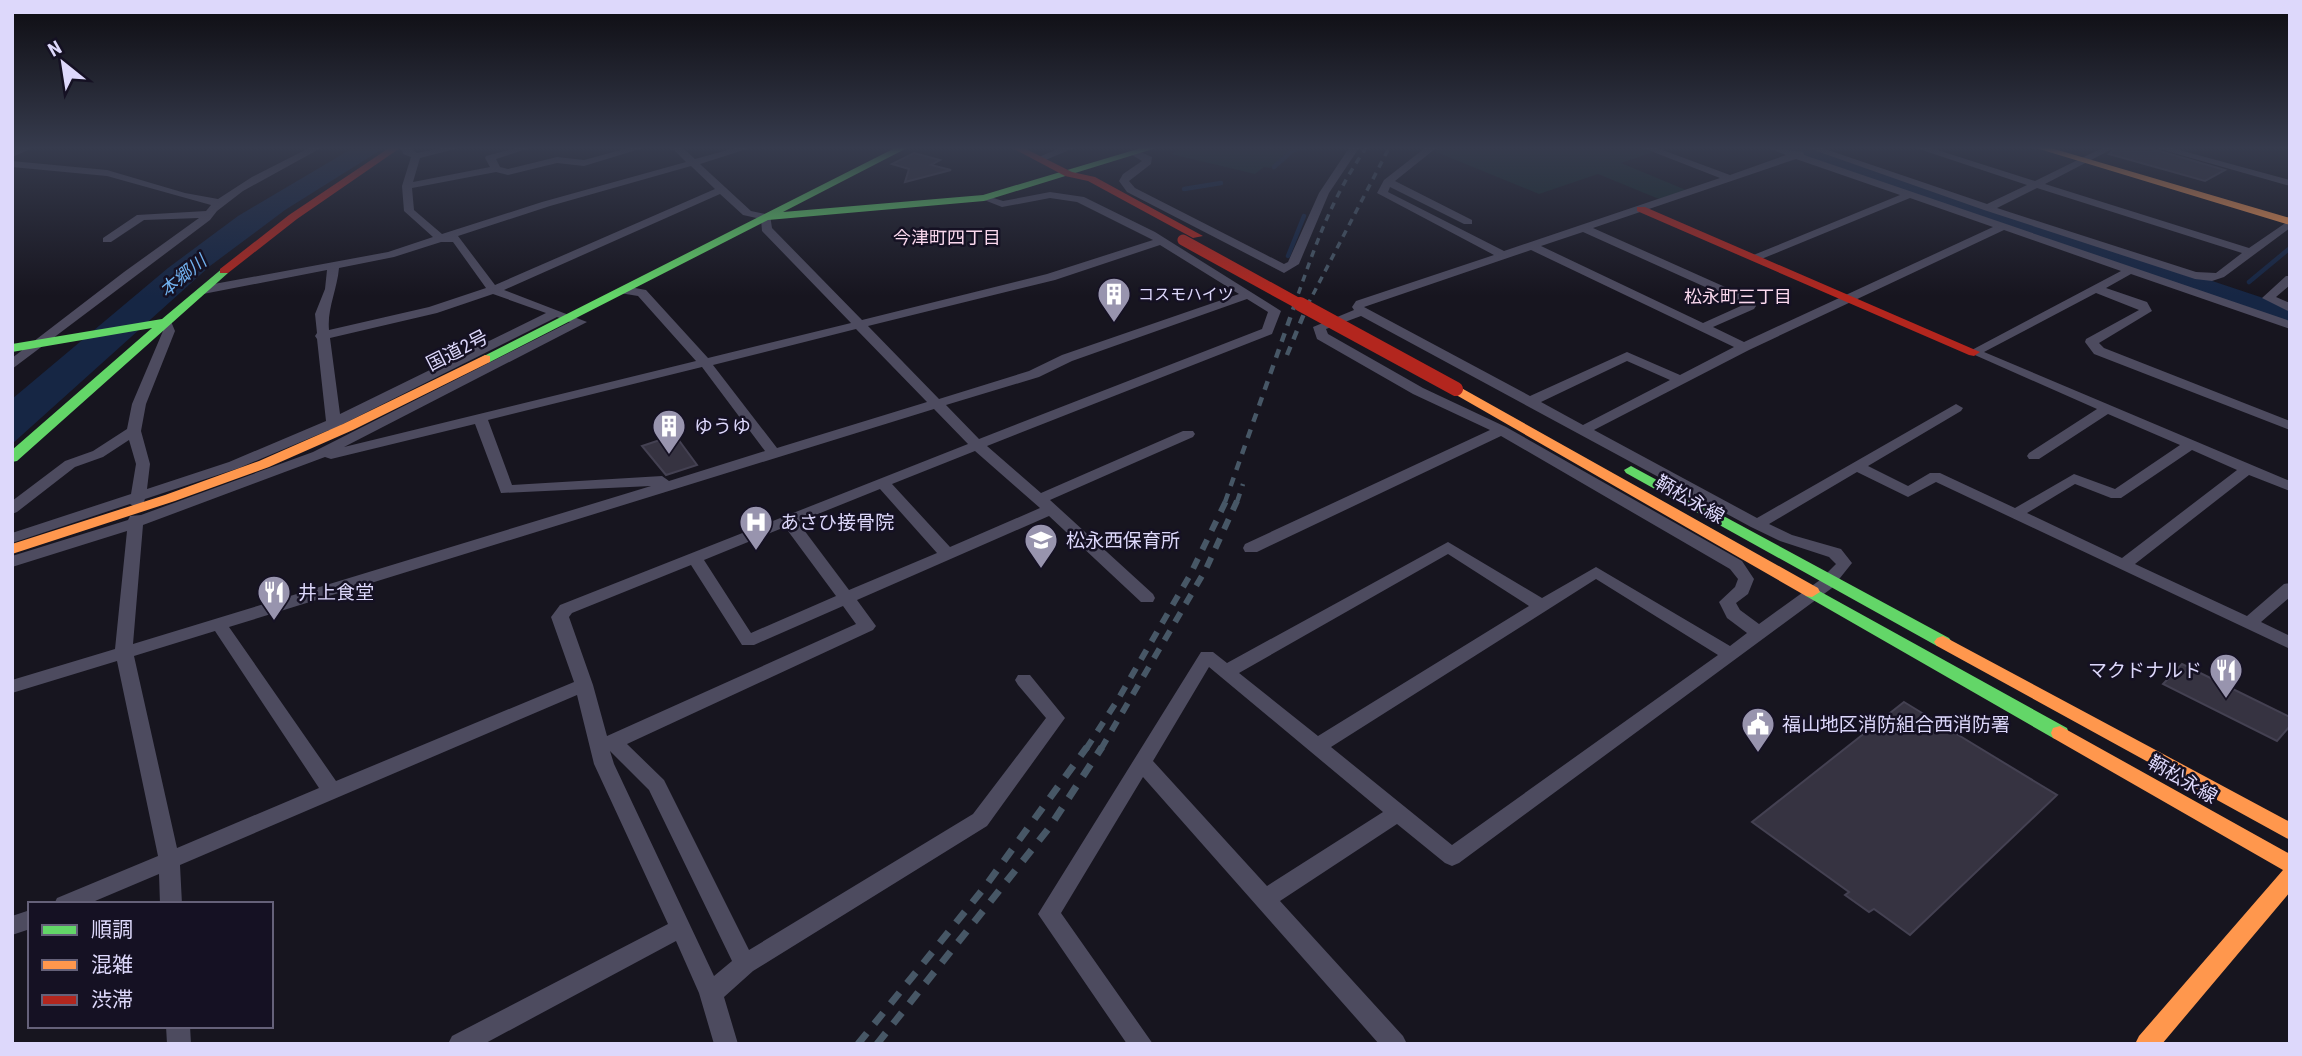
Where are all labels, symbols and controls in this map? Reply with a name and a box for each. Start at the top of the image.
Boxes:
north arrow [28,28,98,98]
text: N [44,36,66,62]
district label: 今津町四丁目 [893,227,1001,248]
water label: 本郷川 [155,249,212,301]
building icon: コスモハイツ [1095,275,1133,324]
place label: コスモハイツ [1138,285,1234,304]
district label: 松永町三丁目 [1684,286,1792,307]
street label: 国道2号 [422,325,492,376]
building icon: ゆうゆ [650,407,688,456]
place label: ゆうゆ [694,415,751,438]
street label: 鞆松永線 [1651,470,1728,528]
hospital icon: あさひ接骨院 [737,503,775,552]
place label: あさひ接骨院 [780,511,894,534]
school or university icon: 松永西保育所 [1022,521,1060,570]
place label: 松永西保育所 [1066,529,1180,552]
restaurant icon: 井上食堂 [255,573,293,622]
place label: 井上食堂 [298,581,374,604]
restaurant icon: マクドナルド [2207,651,2245,700]
place label: マクドナルド [2088,659,2202,682]
public building icon: 福山地区消防組合西消防署 [1739,705,1777,754]
place label: 福山地区消防組合西消防署 [1782,713,2010,736]
street label: 鞆松永線 [2144,750,2221,808]
legend [28,902,273,1028]
text: 順調 [91,918,133,942]
text: 混雑 [91,953,133,977]
text: 渋滞 [91,988,133,1012]

